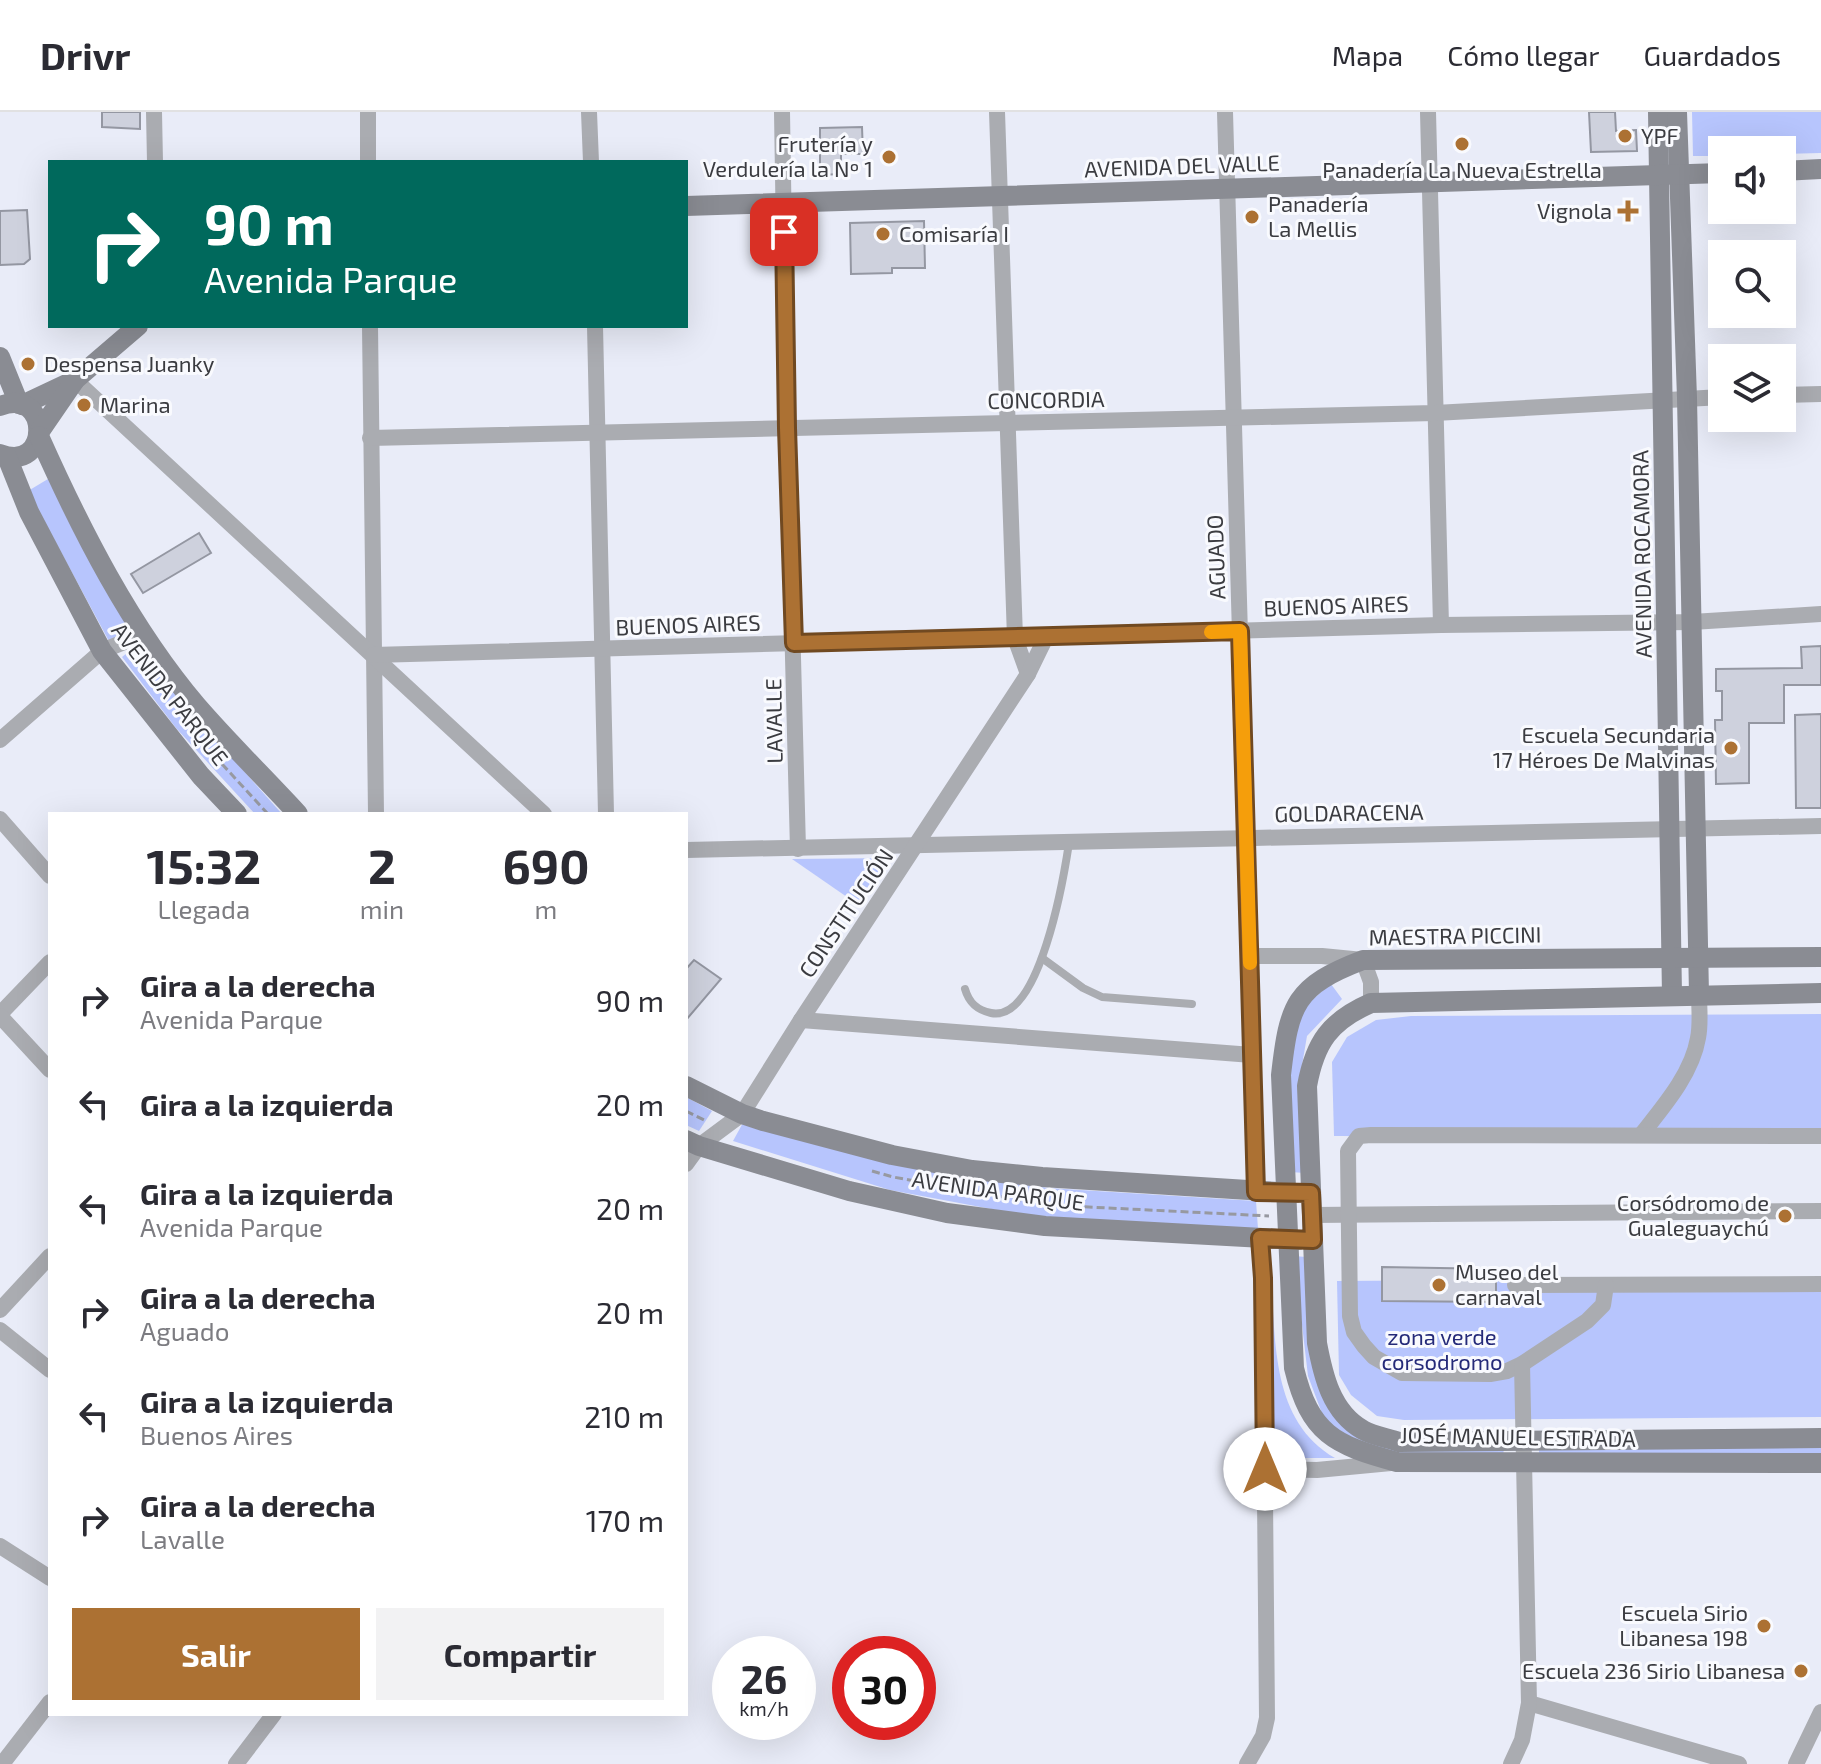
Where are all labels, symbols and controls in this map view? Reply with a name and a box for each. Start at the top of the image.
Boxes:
text: Drivr [40,32,130,78]
text: Mapa [1332,38,1403,72]
text: Cómo llegar [1447,38,1600,72]
text: Guardados [1644,38,1781,72]
place label: YPF [1641,122,1678,148]
marker: YPF [1616,127,1634,145]
place label: Frutería y Verdulería la Nº 1 [703,130,873,181]
marker: Panadería La Nueva Estrella [1453,135,1471,153]
map controls [1708,136,1796,432]
button: sound [1708,136,1796,224]
marker: Frutería y Verdulería la Nº 1 [880,148,898,166]
street label: AVENIDA DEL VALLE [1084,149,1280,181]
place label: Panadería La Nueva Estrella [1322,156,1602,182]
text: 90 m [204,189,334,256]
place label: Panadería La Mellis [1268,190,1369,241]
icon: right [72,192,176,296]
place label: Vignola [1537,197,1612,223]
pin [750,198,818,266]
marker: Vignola [1619,202,1637,220]
marker: Panadería La Mellis [1243,208,1261,226]
icon: arrive [762,210,806,254]
place label: Comisaría I [899,220,1009,246]
marker: Comisaría I [874,225,892,243]
button: search [1708,240,1796,328]
text: Avenida Parque [204,257,457,300]
button: layers [1708,344,1796,432]
place label: Despensa Juanky [44,350,215,376]
marker: Despensa Juanky [19,355,37,373]
street label: CONCORDIA [987,385,1105,413]
place label: Marina [100,391,171,417]
marker: Marina [75,396,93,414]
street label: AVENIDA ROCAMORA [1626,449,1656,658]
street label: AGUADO [1201,514,1229,600]
street label: BUENOS AIRES [1263,589,1409,621]
street label: BUENOS AIRES [615,608,761,640]
street label: AVENIDA PARQUE [106,617,235,770]
street label: LAVALLE [759,678,787,764]
place label: Escuela Secundaria 17 Héroes De Malvinas [1493,721,1715,772]
marker: Escuela Secundaria 17 Héroes De Malvinas [1722,739,1740,757]
street label: GOLDARACENA [1274,798,1424,826]
text: 15:32 [147,836,261,894]
text: 2 [368,836,396,894]
text: 690 [503,836,589,894]
street label: CONSTITUCIÓN [793,843,898,982]
text: Llegada [157,893,250,924]
text: min [360,893,404,924]
text: m [535,893,557,924]
street label: MAESTRA PICCINI [1368,920,1542,950]
text: Gira a la derecha [140,967,376,1003]
icon: right [72,978,116,1022]
text: 90 m [596,982,664,1018]
text: Avenida Parque [140,1003,323,1034]
icon: left [72,1082,116,1126]
text: Gira a la izquierda [140,1086,394,1122]
text: 20 m [596,1086,664,1122]
street label: AVENIDA PARQUE [910,1165,1086,1216]
text: Gira a la izquierda [140,1175,394,1211]
icon: left [72,1186,116,1230]
place label: Corsódromo de Gualeguaychú [1617,1189,1769,1240]
text: 20 m [596,1190,664,1226]
marker: Corsódromo de Gualeguaychú [1776,1207,1794,1225]
text: Avenida Parque [140,1211,323,1242]
place label: Museo del carnaval [1455,1258,1559,1309]
marker: Museo del carnaval [1430,1276,1448,1294]
text: Gira a la derecha [140,1279,376,1315]
icon: right [72,1290,116,1334]
text: 20 m [596,1294,664,1330]
text: Aguado [140,1315,229,1346]
park label: zona verde corsodromo [1382,1323,1502,1374]
text: Gira a la izquierda [140,1383,394,1419]
icon: left [72,1394,116,1438]
text: 210 m [584,1398,664,1434]
text: Buenos Aires [140,1419,293,1450]
street label: JOSÉ MANUEL ESTRADA [1400,1421,1636,1451]
position arrow [1223,1427,1307,1511]
text: Gira a la derecha [140,1487,376,1523]
icon: right [72,1498,116,1542]
text: 170 m [586,1502,664,1538]
text: Lavalle [140,1523,225,1554]
place label: Escuela Sirio Libanesa 198 [1619,1599,1748,1650]
button: Salir [72,1608,360,1700]
button: Compartir [376,1608,664,1700]
marker: Escuela Sirio Libanesa 198 [1755,1617,1773,1635]
speed limit sign: 30 [832,1636,936,1740]
text: 26 [741,1654,787,1702]
place label: Escuela 236 Sirio Libanesa [1522,1657,1785,1683]
marker: Escuela 236 Sirio Libanesa [1792,1662,1810,1680]
text: km/h [739,1696,789,1720]

